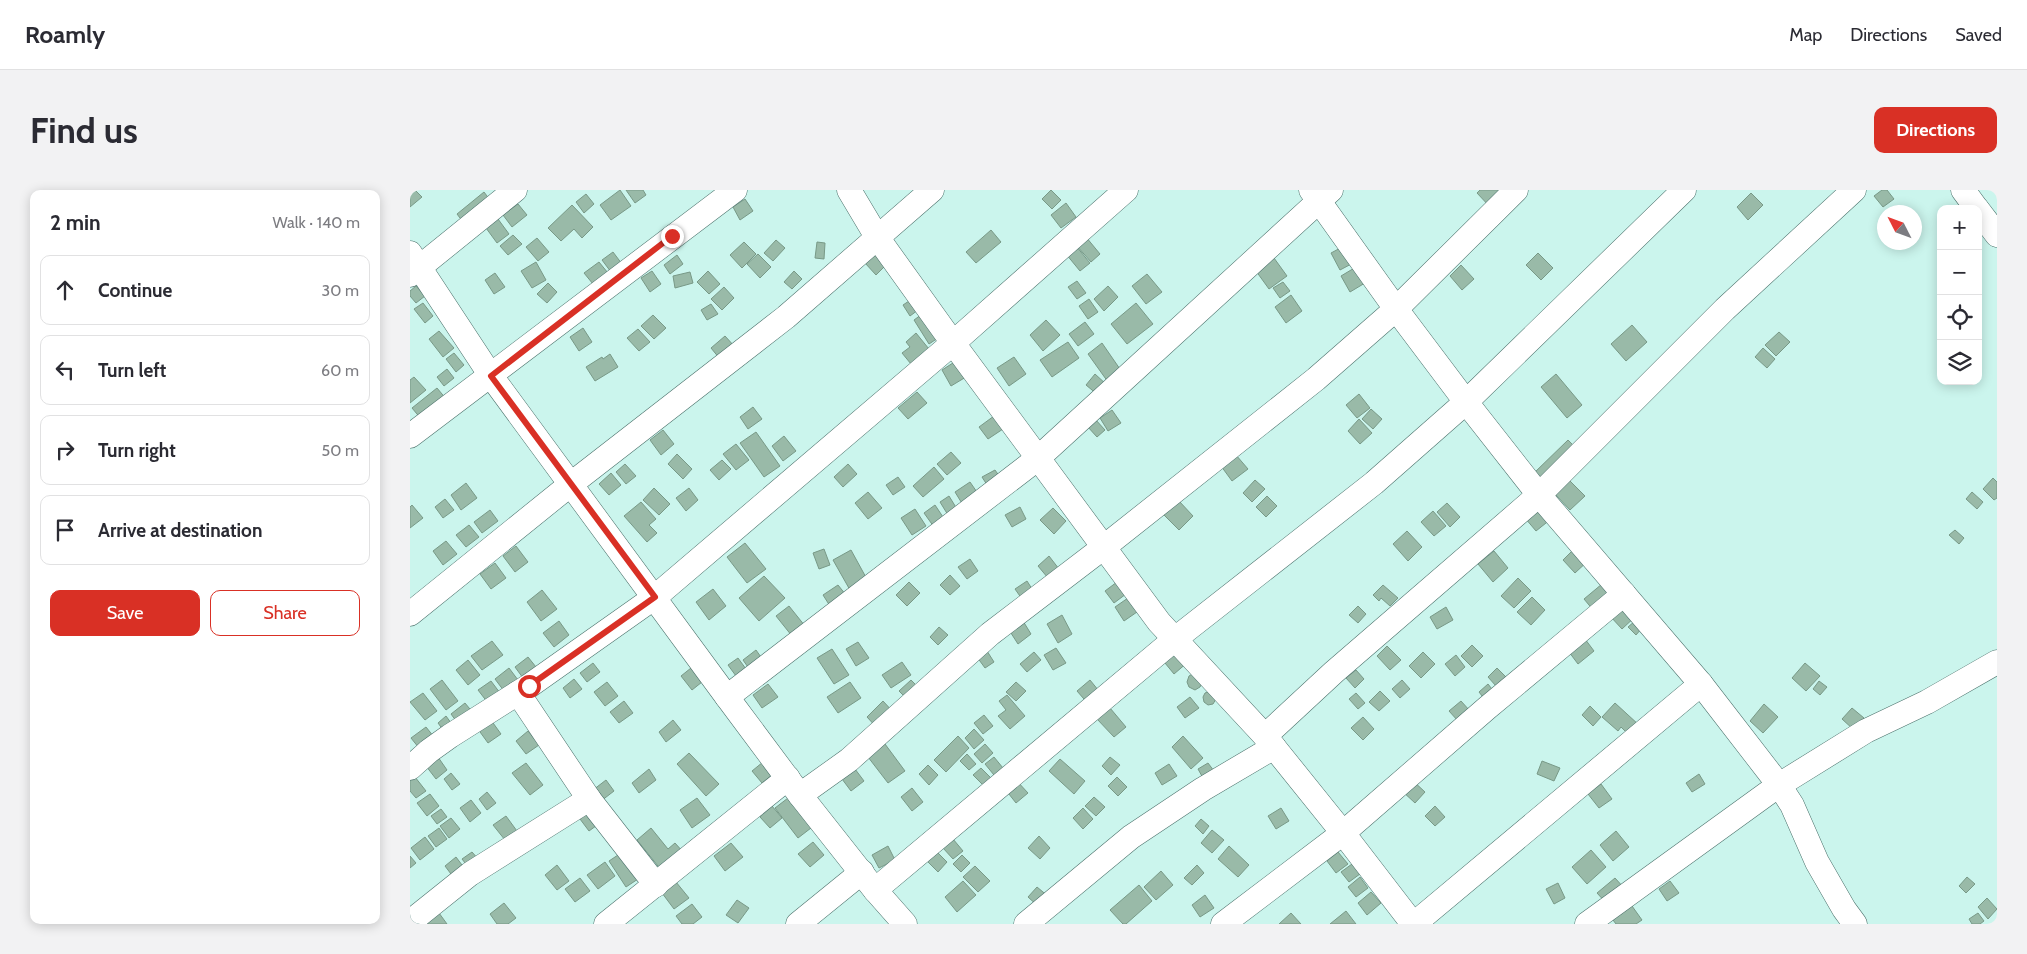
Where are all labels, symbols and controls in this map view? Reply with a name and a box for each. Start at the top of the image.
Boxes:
text: Roamly [25,20,105,49]
text: Map [1789,24,1822,46]
text: Directions [1850,24,1927,46]
text: Saved [1955,24,2002,46]
button: Directions [1874,107,1997,153]
text: Find us [30,109,138,152]
north arrow [1877,205,1922,250]
map controls [1937,205,1982,385]
button: + [1937,205,1982,250]
text: 2 min [50,210,101,235]
text: Walk · 140 m [273,213,360,232]
route end [661,225,684,248]
button: − [1937,250,1982,295]
icon: ahead [51,276,79,304]
text: Continue [98,279,172,302]
text: 30 m [322,281,359,300]
button: locate [1937,295,1982,340]
button: layers [1937,340,1982,385]
icon: left [51,356,79,384]
text: Turn left [98,359,166,382]
text: 60 m [321,361,359,380]
icon: right [51,436,79,464]
text: Turn right [98,439,176,462]
text: 50 m [322,441,359,460]
icon: arrive [51,516,79,544]
text: Arrive at destination [98,519,262,542]
button: Save [50,590,200,636]
button: Share [210,590,360,636]
route start [518,675,541,698]

